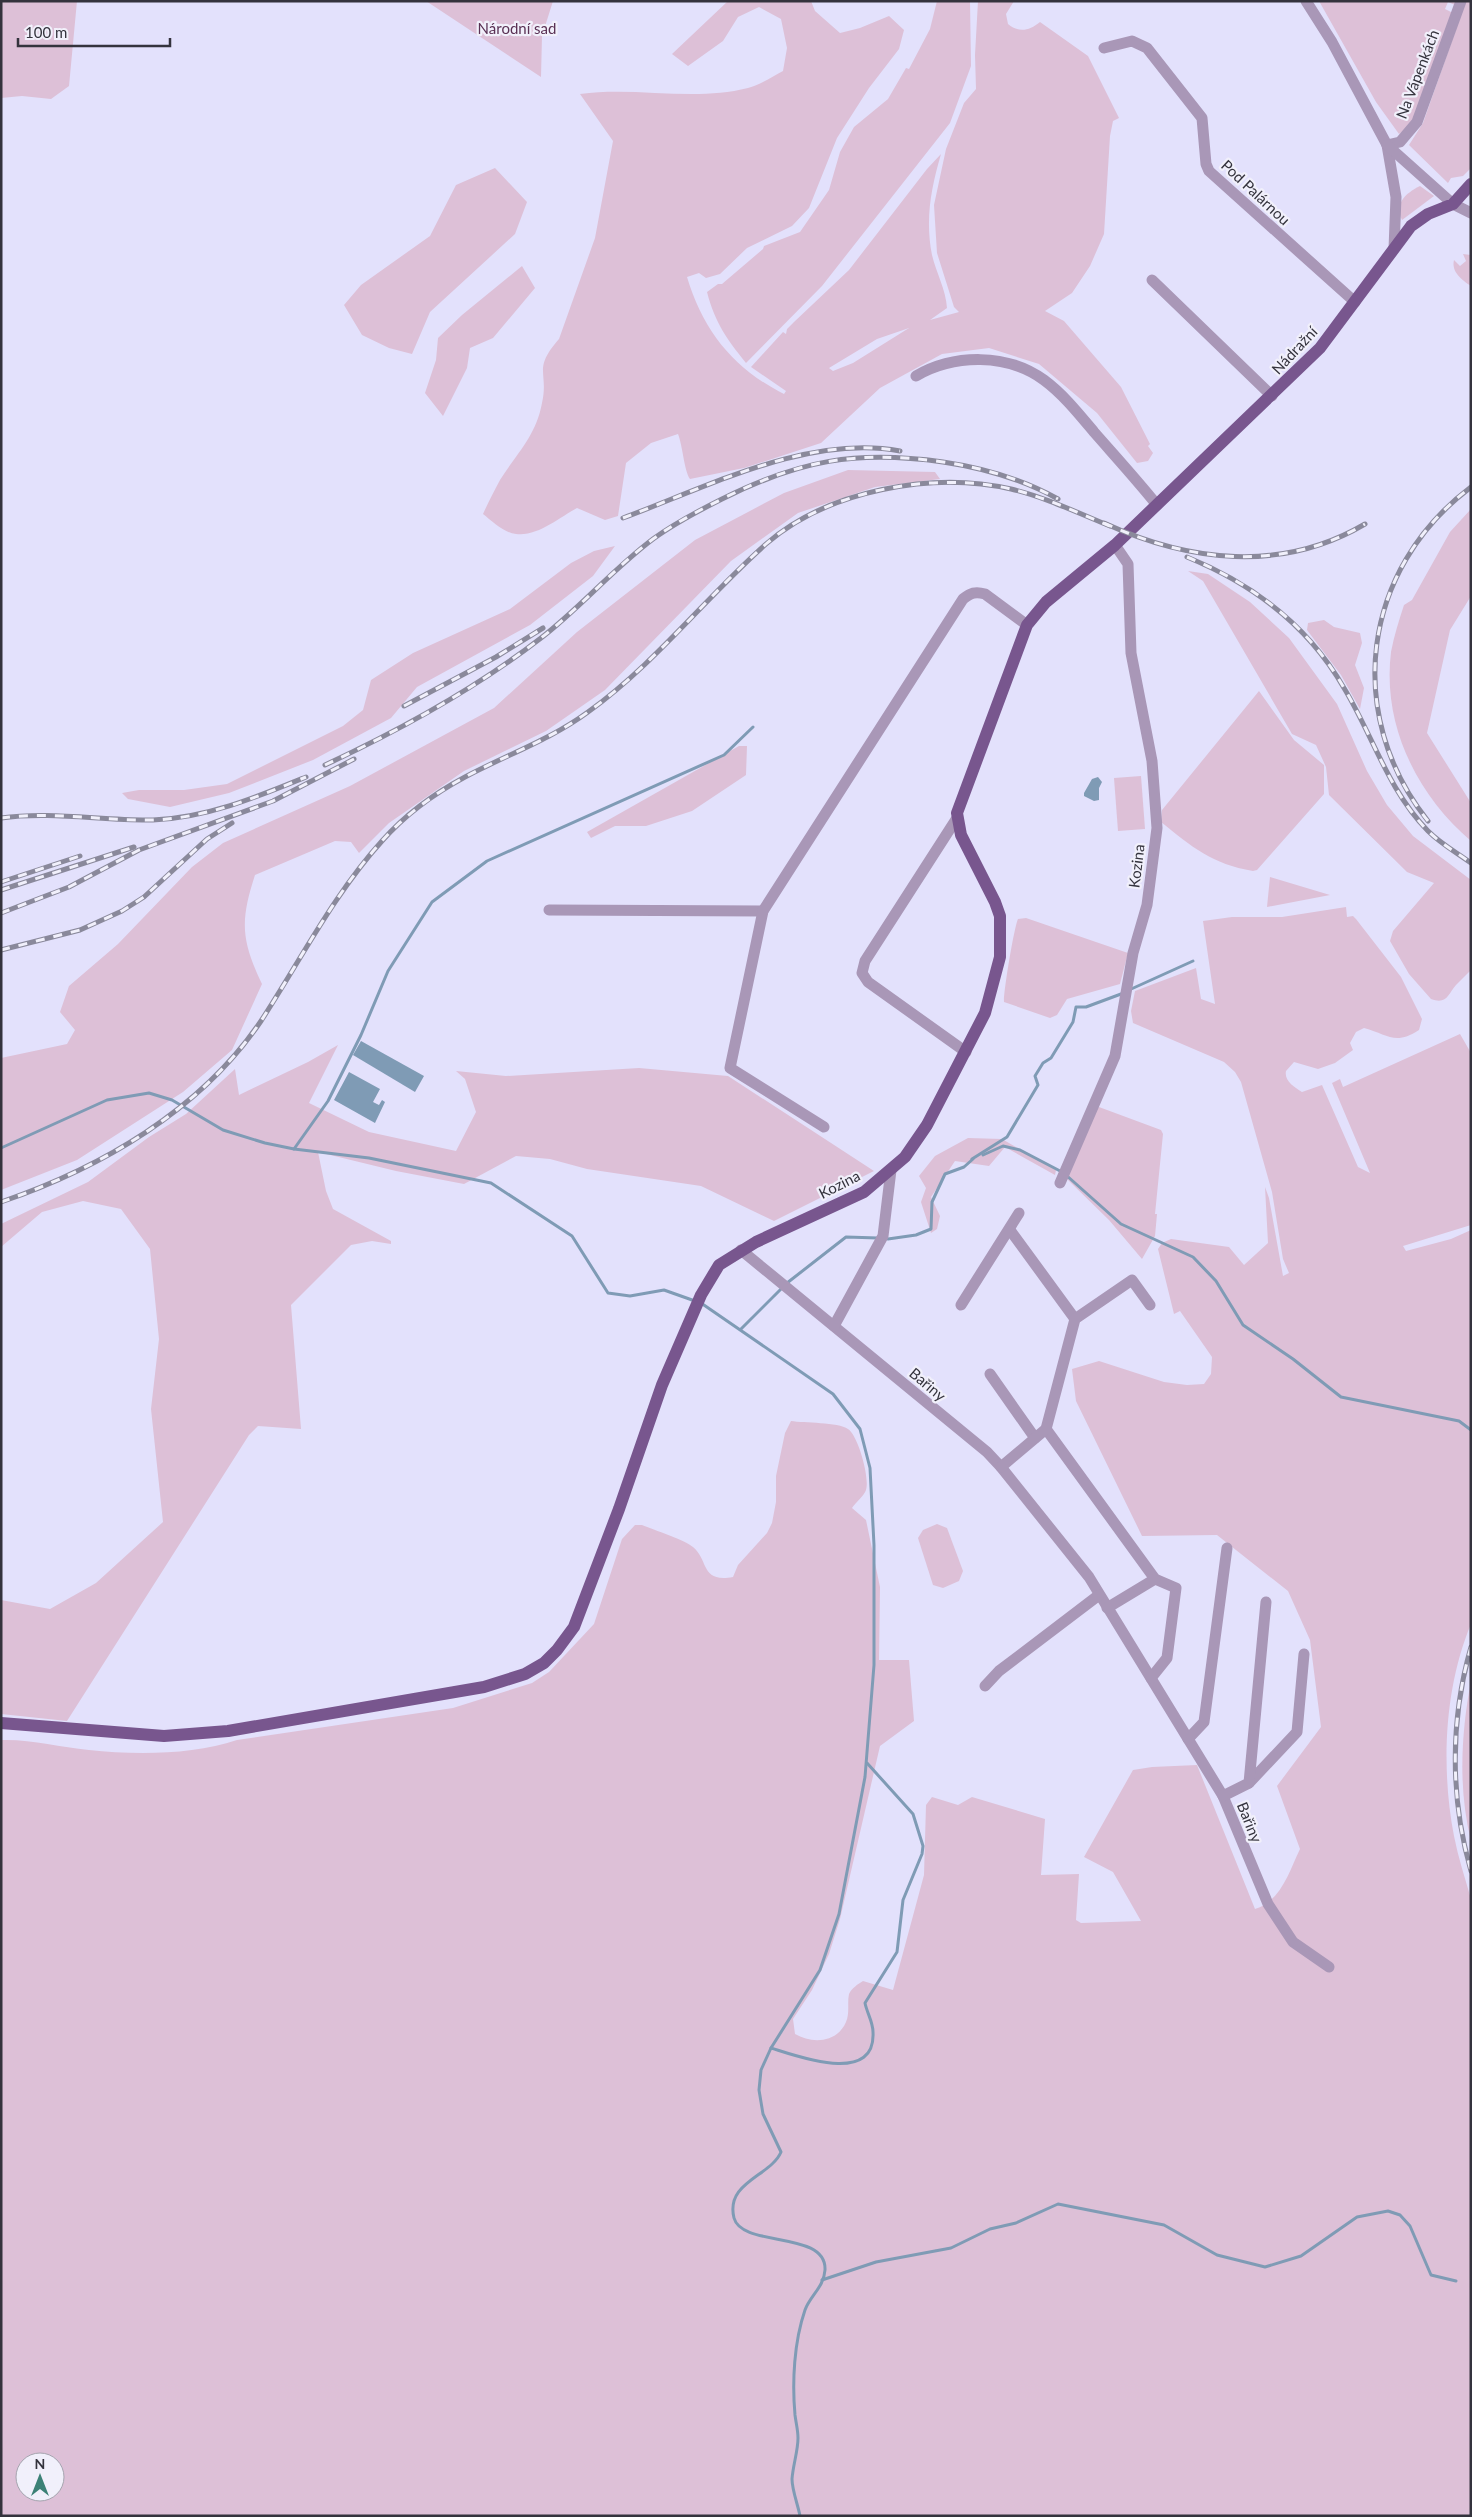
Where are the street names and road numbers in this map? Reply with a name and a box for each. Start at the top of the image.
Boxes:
street label: Na Vápenkách [1392,27,1442,121]
street label: Pod Palárnou [1218,156,1294,228]
street label: Nádražní [1267,321,1322,378]
street label: Kozina [1124,843,1148,889]
street label: Kozina [815,1166,863,1202]
street label: Bařiny [906,1364,950,1405]
street label: Bařiny [1234,1799,1266,1845]

